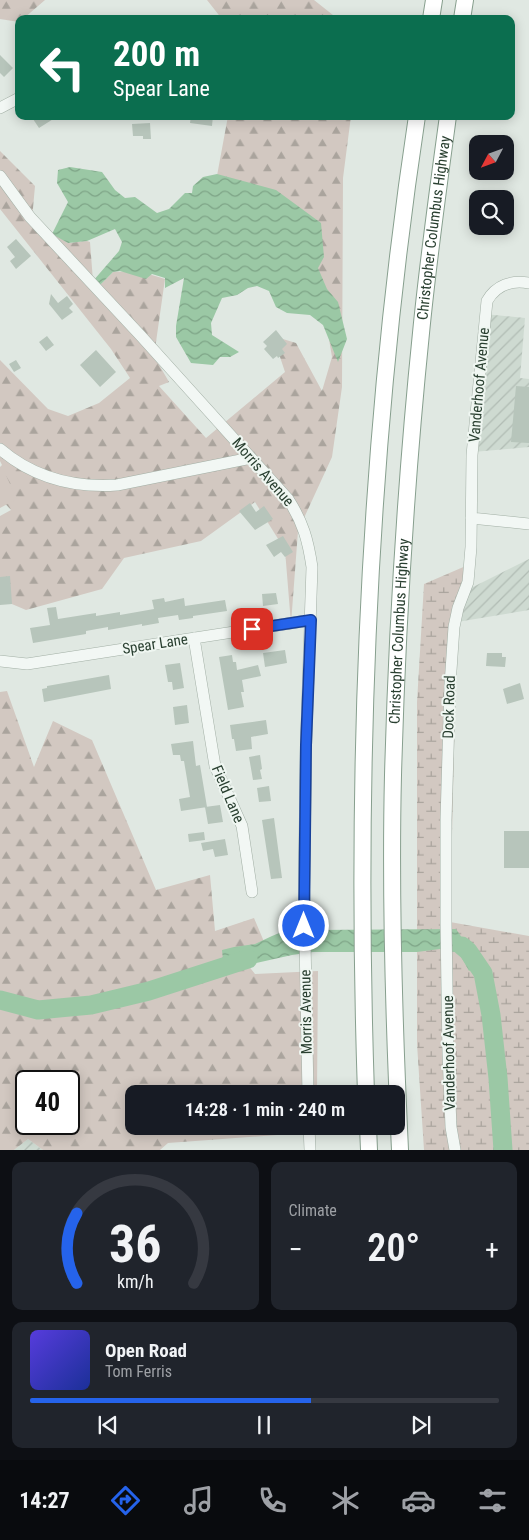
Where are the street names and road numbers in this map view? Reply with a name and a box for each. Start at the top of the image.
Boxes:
street label: Christopher Columbus Highway [413,135,454,321]
street label: Vanderhoof Avenue [465,327,493,443]
street label: Morris Avenue [228,434,298,510]
street label: Christopher Columbus Highway [386,538,413,724]
street label: Spear Lane [121,630,189,658]
street label: Dock Road [439,675,459,739]
street label: Field Lane [208,763,248,825]
street label: Morris Avenue [296,969,316,1055]
street label: Vanderhoof Avenue [439,995,459,1111]

